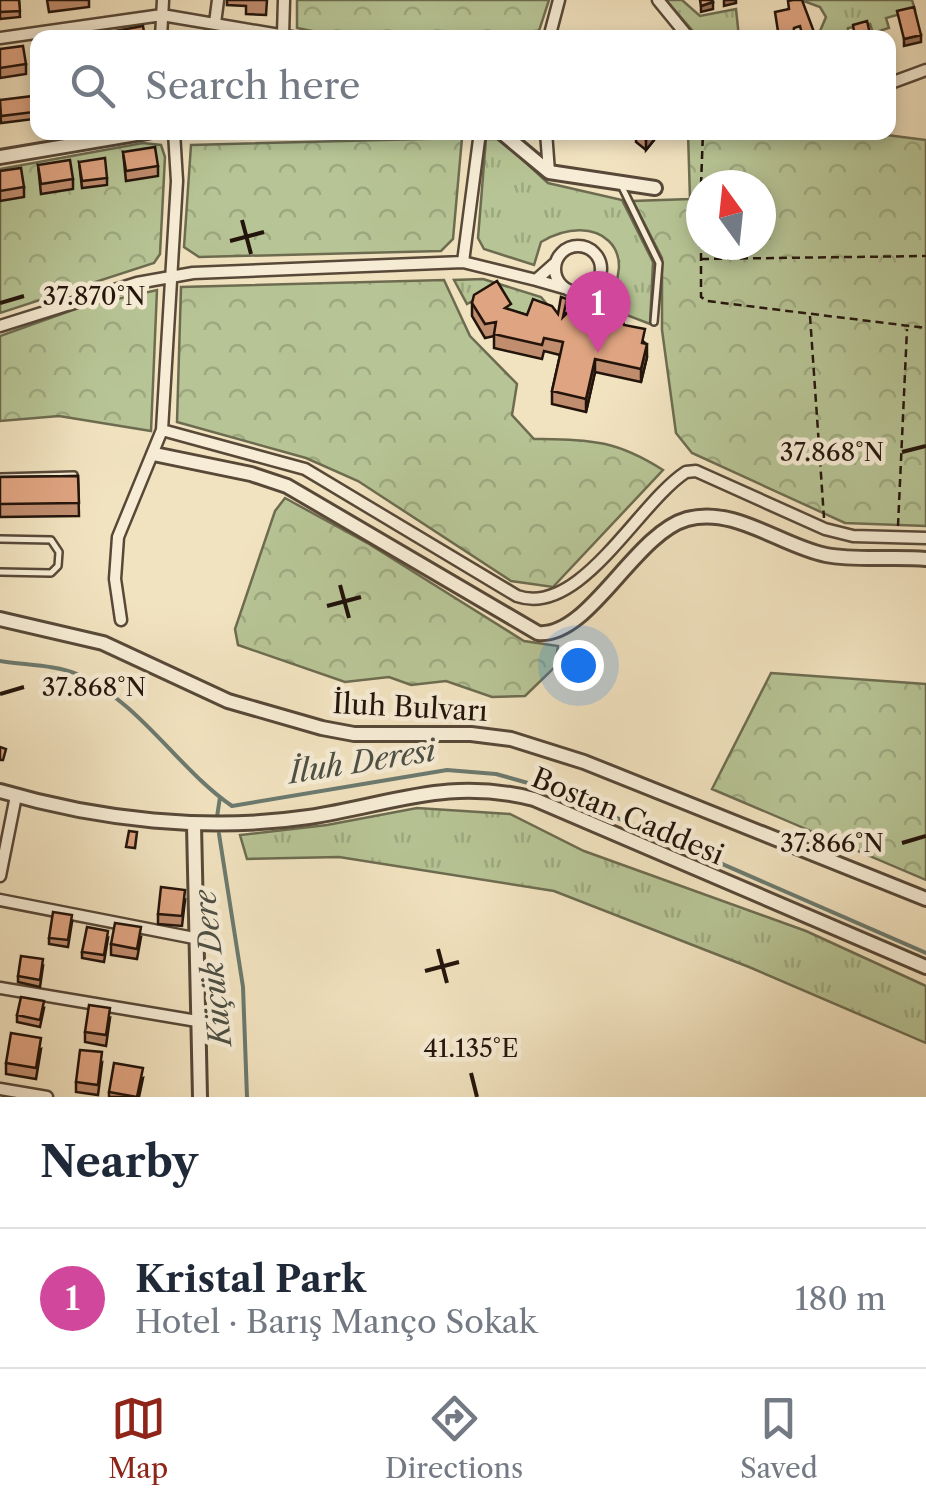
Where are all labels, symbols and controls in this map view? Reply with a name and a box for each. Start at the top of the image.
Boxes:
search box [30,30,896,140]
icon: search [65,58,120,113]
text: Search here [145,62,360,109]
north arrow [686,170,776,260]
pin: 1 [566,270,630,353]
text: 37.870°N [42,281,146,312]
text: 37.868°N [780,437,884,468]
your location [553,640,604,691]
text: 37.868°N [42,672,146,703]
street label: İluh Bulvarı [332,686,488,728]
water label: İluh Deresi [284,731,440,792]
street label: Bostan Caddesi [527,760,729,872]
text: 37.866°N [780,828,884,859]
water label: Küçük Dere [186,887,239,1050]
text: 41.135°E [424,1033,518,1064]
text: Nearby [40,1136,198,1188]
text: Kristal Park [135,1255,366,1302]
text: 1 [65,1279,80,1318]
text: 180 m [795,1279,886,1318]
text: Hotel · Barış Manço Sokak [135,1302,537,1341]
tab: Map [108,1391,168,1485]
tab: Directions [385,1391,523,1485]
tab: Saved [740,1391,818,1485]

